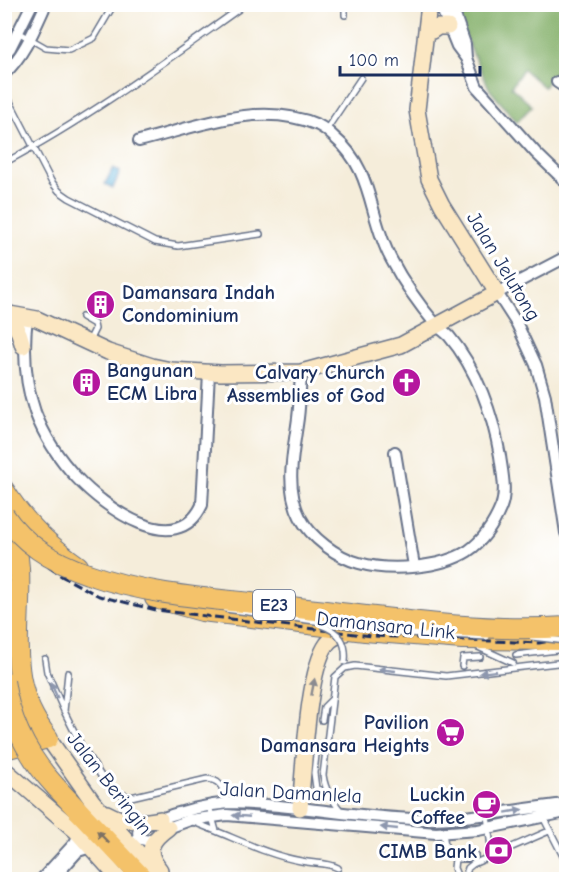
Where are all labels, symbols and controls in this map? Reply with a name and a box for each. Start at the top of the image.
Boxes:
scale bar [340,39,480,77]
text: 100 m [349,50,399,71]
street label: Jalan Jelutong [462,208,545,325]
place label: Damansara Indah Condominium [122,281,275,327]
building icon: Damansara Indah Condominium [85,288,117,320]
place label: Bangunan ECM Libra [107,359,197,405]
place label: Calvary Church Assemblies of God [227,361,385,407]
building icon: Bangunan ECM Libra [70,366,102,398]
church icon: Calvary Church Assemblies of God [390,367,422,399]
road number: E23 [253,590,295,620]
street label: Damansara Link [316,607,457,644]
one-way arrow [378,665,397,674]
one-way arrow [478,667,497,677]
one-way arrow [309,677,318,696]
one-way arrow [50,681,59,698]
place label: Pavilion Damansara Heights [261,711,429,757]
supermarket icon: Pavilion Damansara Heights [434,717,466,749]
street label: Jalan Beringin [62,727,157,839]
street label: Jalan Damanlela [220,777,362,808]
place label: Luckin Coffee [410,783,465,829]
cafe icon: Luckin Coffee [470,789,502,821]
one-way arrow [505,806,524,815]
one-way arrow [231,811,250,821]
one-way arrow [379,823,398,833]
one-way arrow [96,830,110,845]
bank icon: CIMB Bank [482,835,514,867]
place label: CIMB Bank [378,840,477,863]

